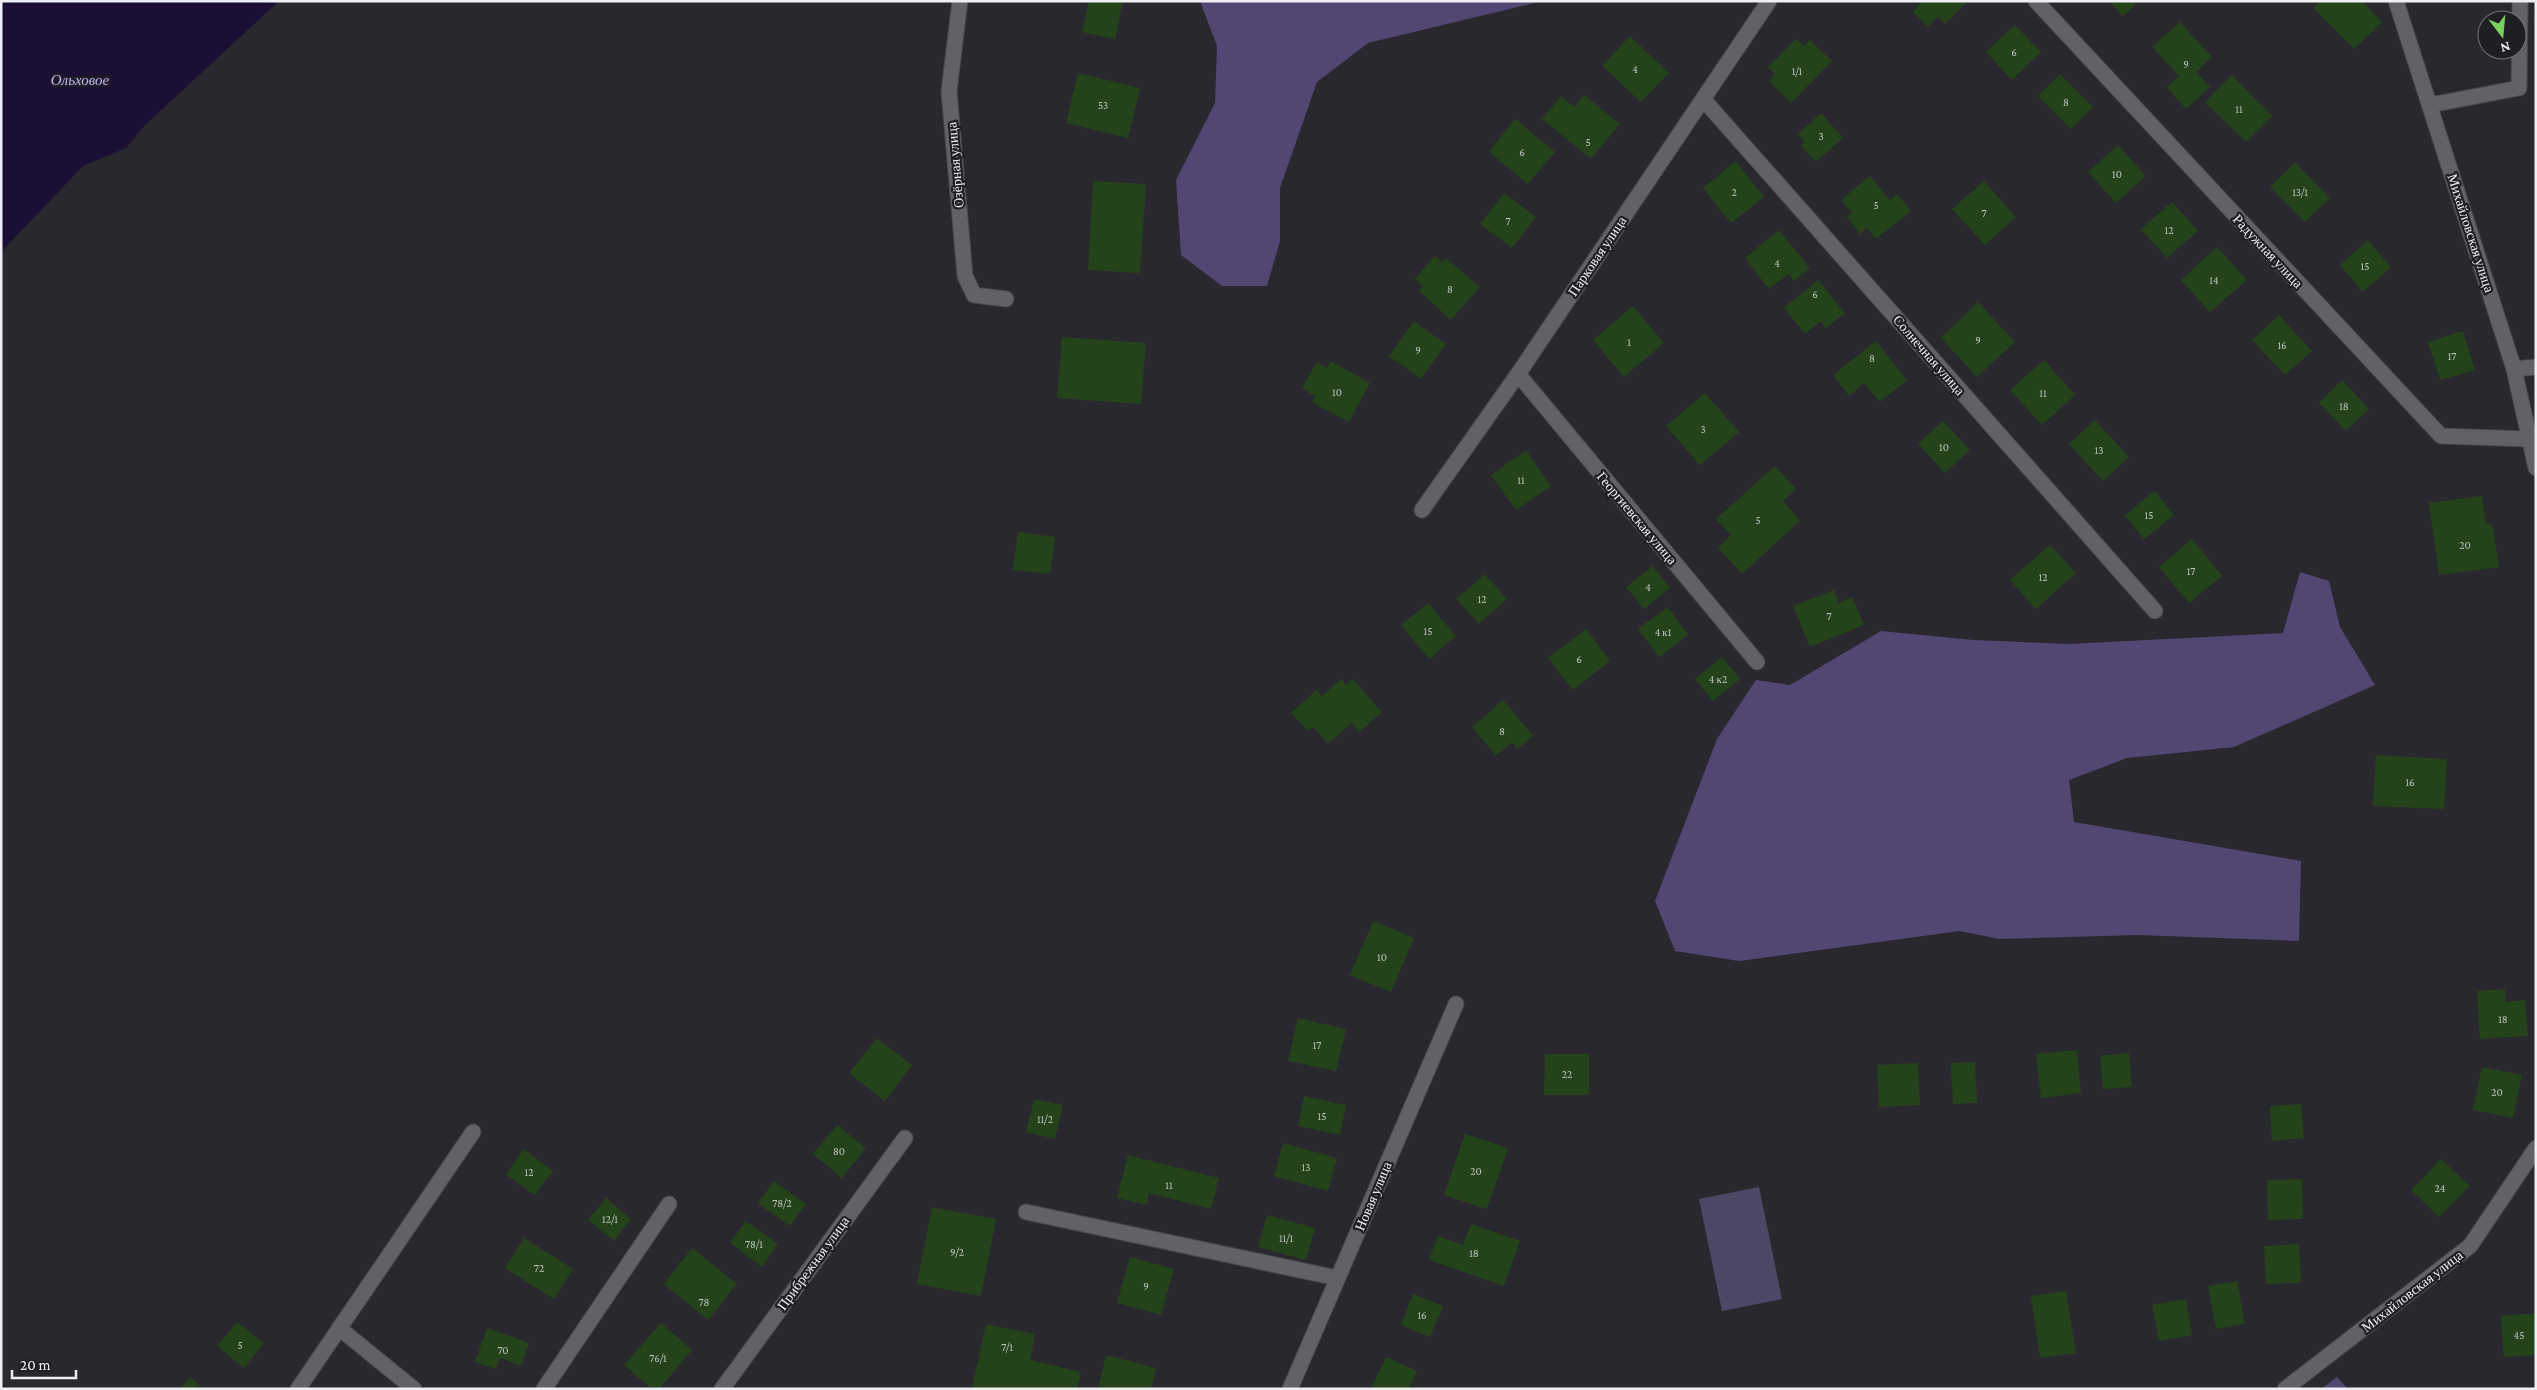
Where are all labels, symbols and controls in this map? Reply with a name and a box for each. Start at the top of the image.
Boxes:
north arrow [2477,10,2527,60]
text: N [2498,38,2512,57]
house number: 6 [2011,46,2017,58]
house number: 9 [2183,58,2189,70]
house number: 4 [1632,63,1638,75]
house number: 1/1 [1792,65,1803,77]
water label: Ольховое [51,72,110,88]
house number: 8 [2063,96,2069,108]
house number: 53 [1098,99,1108,111]
house number: 11 [2235,103,2243,115]
street label: Озёрная улица [943,121,967,209]
house number: 3 [1818,130,1824,142]
house number: 5 [1585,136,1591,148]
house number: 6 [1519,146,1525,158]
house number: 10 [2112,168,2122,180]
street label: Михайловская улица [2444,172,2498,295]
house number: 2 [1731,186,1737,198]
house number: 13/1 [2292,186,2308,198]
house number: 5 [1873,199,1879,211]
house number: 7 [1981,207,1987,219]
street label: Радужная улица [2230,211,2307,292]
street label: Парковая улица [1564,212,1630,299]
house number: 7 [1505,215,1511,227]
house number: 12 [2165,224,2173,236]
house number: 4 [1774,257,1780,269]
house number: 15 [2361,260,2369,272]
house number: 14 [2209,274,2219,286]
house number: 8 [1447,283,1453,295]
house number: 6 [1812,288,1818,300]
street label: Солнечная улица [1890,312,1969,399]
house number: 9 [1975,334,1981,346]
house number: 1 [1627,336,1631,348]
house number: 16 [2277,339,2287,351]
house number: 9 [1415,344,1421,356]
house number: 17 [2448,350,2456,362]
house number: 8 [1869,352,1875,364]
house number: 10 [1332,386,1342,398]
house number: 11 [2039,387,2047,399]
house number: 18 [2339,400,2349,412]
house number: 3 [1700,423,1706,435]
house number: 10 [1939,441,1949,453]
house number: 13 [2095,444,2103,456]
street label: Георгиевская улица [1594,468,1681,568]
house number: 11 [1517,474,1525,486]
house number: 15 [2145,509,2153,521]
house number: 5 [1755,514,1761,526]
house number: 20 [2459,539,2471,551]
house number: 17 [2187,565,2195,577]
house number: 12 [2039,571,2047,583]
house number: 4 [1645,581,1651,593]
house number: 12 [1478,593,1486,605]
house number: 7 [1826,610,1832,622]
house number: 15 [1424,625,1432,637]
house number: 4 к1 [1655,626,1672,638]
house number: 6 [1576,653,1582,665]
house number: 4 к2 [1709,673,1727,685]
house number: 8 [1499,725,1505,737]
house number: 16 [2405,776,2415,788]
house number: 10 [1377,951,1387,963]
house number: 18 [2498,1013,2508,1025]
house number: 17 [1313,1039,1321,1051]
house number: 22 [1562,1068,1572,1080]
house number: 20 [2491,1086,2503,1098]
house number: 15 [1318,1110,1326,1122]
house number: 11/2 [1037,1113,1053,1125]
house number: 80 [833,1145,845,1157]
street label: Новая улица [1351,1158,1395,1233]
house number: 13 [1302,1161,1310,1173]
house number: 20 [1470,1165,1482,1177]
house number: 12 [525,1166,533,1178]
house number: 11 [1165,1179,1173,1191]
house number: 24 [2435,1182,2446,1194]
house number: 78/2 [772,1197,792,1209]
street label: Прибрежная улица [774,1212,853,1313]
house number: 12/1 [602,1213,618,1225]
house number: 11/1 [1279,1232,1293,1244]
house number: 78/1 [745,1238,763,1250]
house number: 9/2 [950,1246,964,1258]
street label: Михайловская улица [2358,1246,2466,1335]
house number: 18 [1469,1247,1479,1259]
house number: 72 [534,1262,544,1274]
house number: 9 [1143,1280,1149,1292]
house number: 78 [699,1296,710,1308]
house number: 16 [1417,1309,1427,1321]
house number: 45 [2514,1329,2524,1341]
house number: 5 [237,1339,243,1351]
house number: 7/1 [1001,1341,1013,1353]
house number: 70 [497,1344,509,1356]
scale bar [12,1348,76,1380]
house number: 76/1 [649,1352,667,1364]
text: 20 m [20,1357,51,1373]

